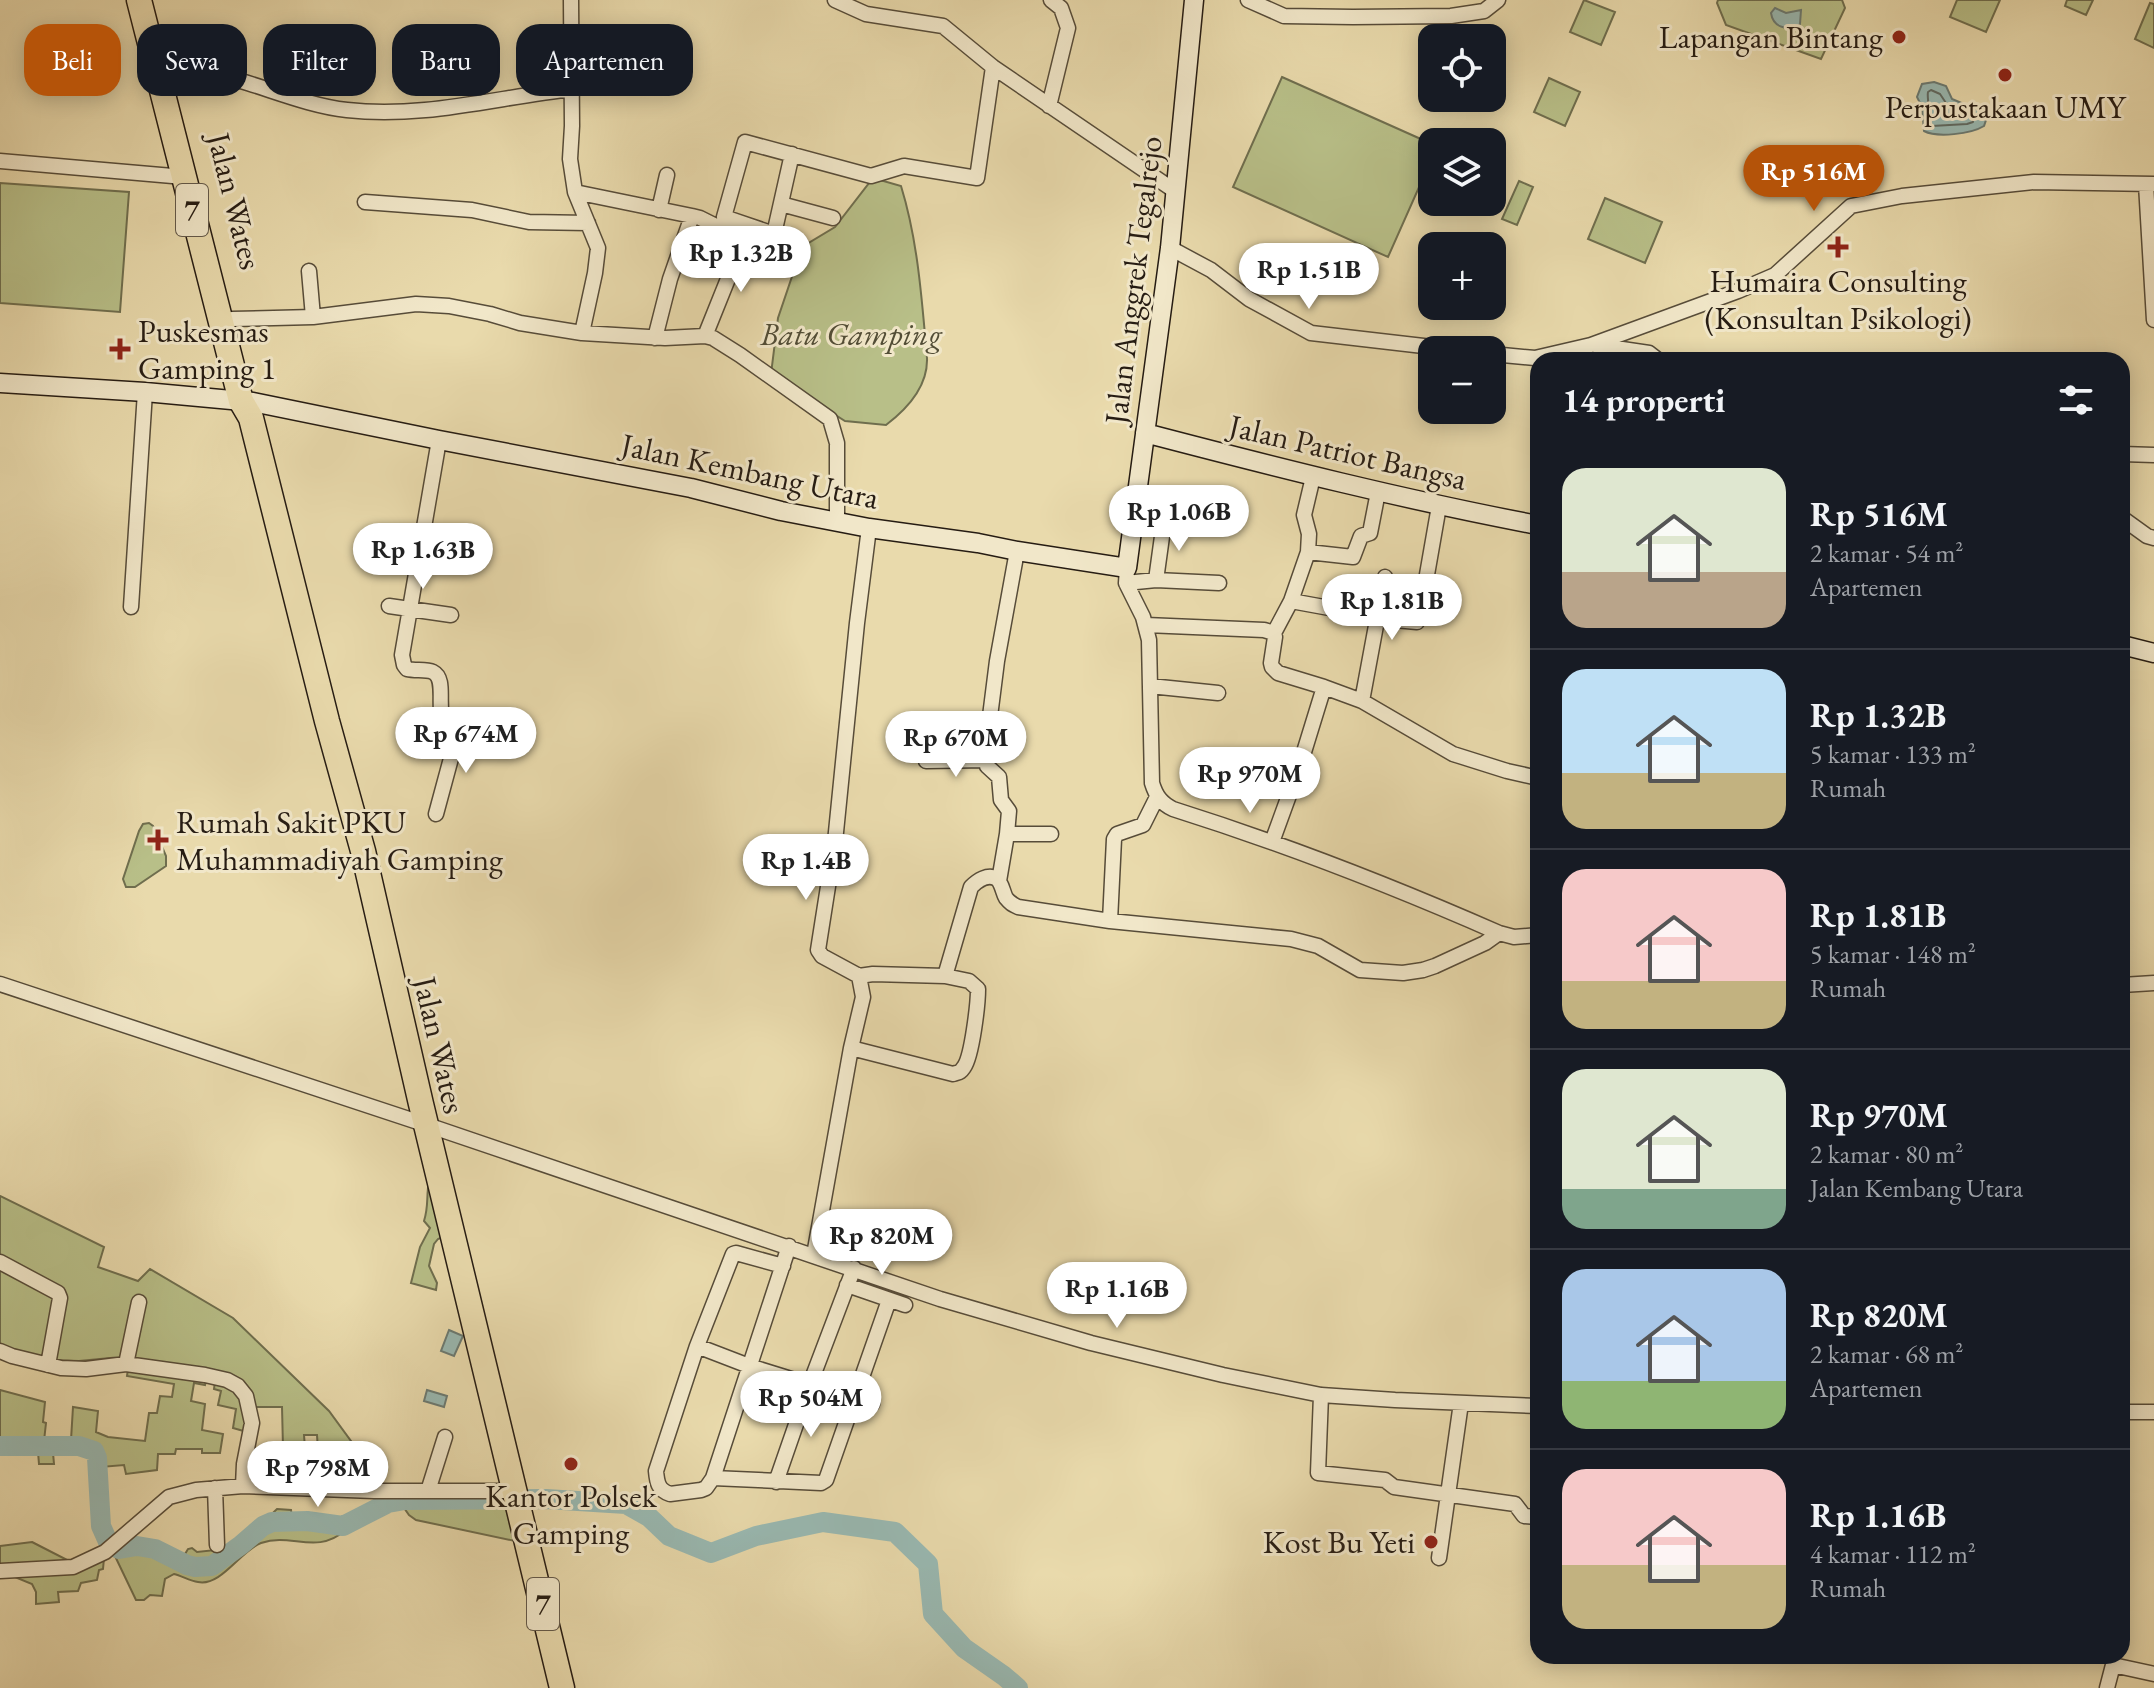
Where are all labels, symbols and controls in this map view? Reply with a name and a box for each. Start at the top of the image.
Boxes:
place label: Lapangan Bintang [1659,16,1884,58]
chip: Beli [24,24,121,96]
chip: Sewa [137,24,247,96]
chip: Filter [263,24,376,96]
chip: Baru [392,24,500,96]
chip: Apartemen [516,24,693,96]
map controls [1418,24,1506,424]
button: locate [1418,24,1506,112]
marker: Lapangan Bintang [1890,28,1908,46]
marker: Perpustakaan UMY [1996,66,2014,84]
place label: Perpustakaan UMY [1885,86,2127,128]
street label: Jalan Wates [197,126,272,274]
button: layers [1418,128,1506,216]
street label: Jalan Anggrek Tegalrejo [1094,134,1172,429]
pin: Rp 516M [1740,145,1888,213]
text: Rp 516M [1761,154,1867,188]
road number: 7 [176,184,208,236]
pin: Rp 1.32B [658,226,824,294]
button: + [1418,232,1506,320]
text: Rp 1.32B [689,235,793,269]
marker: Humaira Consulting (Konsultan Psikologi) [1827,236,1849,258]
pin: Rp 1.51B [1226,243,1392,311]
text: Rp 1.51B [1257,252,1361,286]
place label: Humaira Consulting (Konsultan Psikologi) [1704,260,1972,339]
place label: Puskesmas Gamping 1 [138,310,276,389]
park label: Batu Gamping [759,313,943,355]
button: − [1418,336,1506,424]
marker: Puskesmas Gamping 1 [109,338,131,360]
text: 14 properti [1562,378,1725,422]
icon: filters [2054,378,2098,422]
street label: Jalan Patriot Bangsa [1222,404,1471,500]
street label: Jalan Kembang Utara [614,423,883,519]
pin: Rp 1.06B [1096,485,1262,553]
text: Rp 516M [1810,492,1948,536]
text: Rp 1.06B [1127,494,1231,528]
icon: home [1626,500,1722,596]
pin: Rp 1.63B [340,523,506,591]
text: Rp 1.63B [371,532,475,566]
text: 2 kamar · 54 m² [1810,536,1963,570]
text: Apartemen [1810,570,1922,604]
pin: Rp 1.81B [1309,574,1475,642]
text: Rp 1.81B [1340,583,1444,617]
text: Rp 1.32B [1810,693,1946,737]
icon: home [1626,701,1722,797]
pin: Rp 674M [392,707,540,775]
pin: Rp 670M [882,711,1030,779]
text: Rp 674M [413,716,519,750]
text: Rp 670M [903,720,1009,754]
text: 5 kamar · 133 m² [1810,737,1976,771]
pin: Rp 970M [1176,747,1324,815]
text: Rp 970M [1197,756,1303,790]
text: Rumah [1810,771,1886,805]
place label: Rumah Sakit PKU Muhammadiyah Gamping [176,801,504,880]
marker: Rumah Sakit PKU Muhammadiyah Gamping [147,829,169,851]
pin: Rp 1.4B [732,834,880,902]
text: Rp 1.4B [761,843,851,877]
text: Rp 1.81B [1810,893,1946,937]
icon: home [1626,901,1722,997]
text: 5 kamar · 148 m² [1810,937,1976,971]
street label: Jalan Wates [403,970,476,1118]
text: Rumah [1810,971,1886,1005]
text: Rp 970M [1810,1093,1948,1137]
icon: home [1626,1101,1722,1197]
text: 2 kamar · 80 m² [1810,1137,1963,1171]
text: Jalan Kembang Utara [1810,1171,2023,1205]
pin: Rp 820M [808,1209,956,1277]
text: Rp 820M [829,1218,935,1252]
pin: Rp 1.16B [1034,1262,1200,1330]
text: Rp 1.16B [1065,1271,1169,1305]
text: Rp 820M [1810,1293,1948,1337]
icon: home [1626,1301,1722,1397]
text: 2 kamar · 68 m² [1810,1337,1963,1371]
pin: Rp 504M [737,1371,885,1439]
text: Apartemen [1810,1371,1922,1405]
text: Rp 504M [758,1380,864,1414]
pin: Rp 798M [244,1441,392,1509]
text: Rp 798M [265,1450,371,1484]
marker: Kantor Polsek Gamping [562,1455,580,1473]
place label: Kantor Polsek Gamping [485,1475,658,1554]
text: Rp 1.16B [1810,1493,1946,1537]
icon: home [1626,1501,1722,1597]
place label: Kost Bu Yeti [1263,1521,1415,1563]
marker: Kost Bu Yeti [1422,1533,1440,1551]
text: 4 kamar · 112 m² [1810,1537,1976,1571]
text: Rumah [1810,1571,1886,1605]
road number: 7 [527,1578,559,1630]

